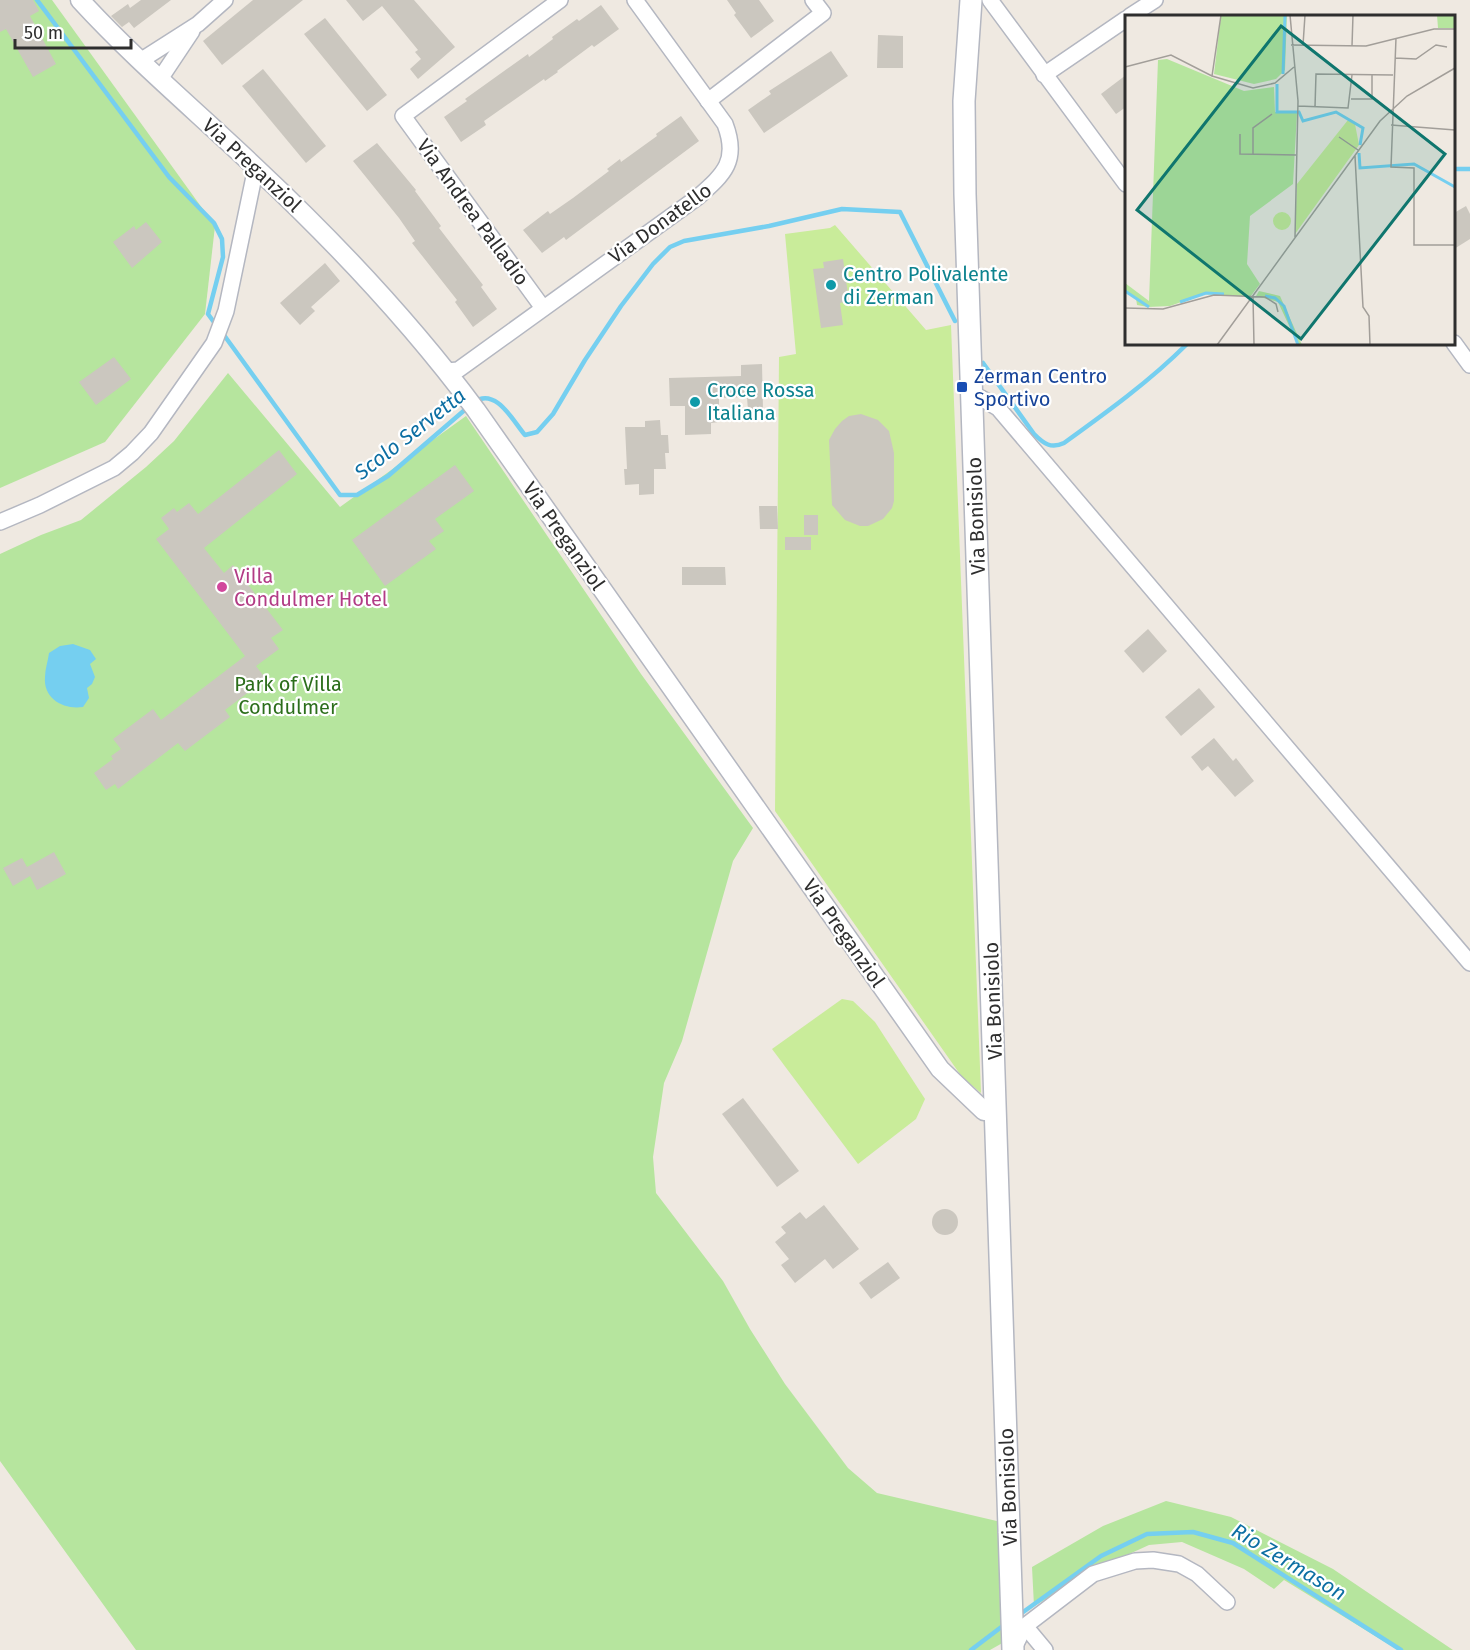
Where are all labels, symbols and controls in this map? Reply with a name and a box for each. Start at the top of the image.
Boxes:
scale bar [15,12,130,50]
inset map [1125,15,1455,345]
text: 50 m [24,22,63,44]
street label: Via Preganziol [197,113,307,217]
street label: Via Andrea Palladio [412,134,534,290]
street label: Via Donatello [604,178,716,268]
place label: Centro Polivalente di Zerman [843,262,1008,309]
marker: Centro Polivalente di Zerman [824,278,838,292]
place label: Zerman Centro Sportivo [974,364,1107,411]
place label: Croce Rossa Italiana [707,378,815,425]
marker: Zerman Centro Sportivo [955,380,969,394]
water label: Scolo Servetta [348,382,471,486]
marker: Croce Rossa Italiana [688,395,702,409]
street label: Via Bonisiolo [962,456,990,576]
street label: Via Preganziol [518,477,610,595]
place label: Villa Condulmer Hotel [234,564,388,611]
marker: Villa Condulmer Hotel [215,580,229,594]
park label: Park of Villa Condulmer [234,672,342,719]
street label: Via Preganziol [798,874,890,992]
street label: Via Bonisiolo [979,941,1007,1061]
street label: Via Bonisiolo [994,1427,1022,1547]
water label: Rio Zermason [1227,1518,1351,1606]

